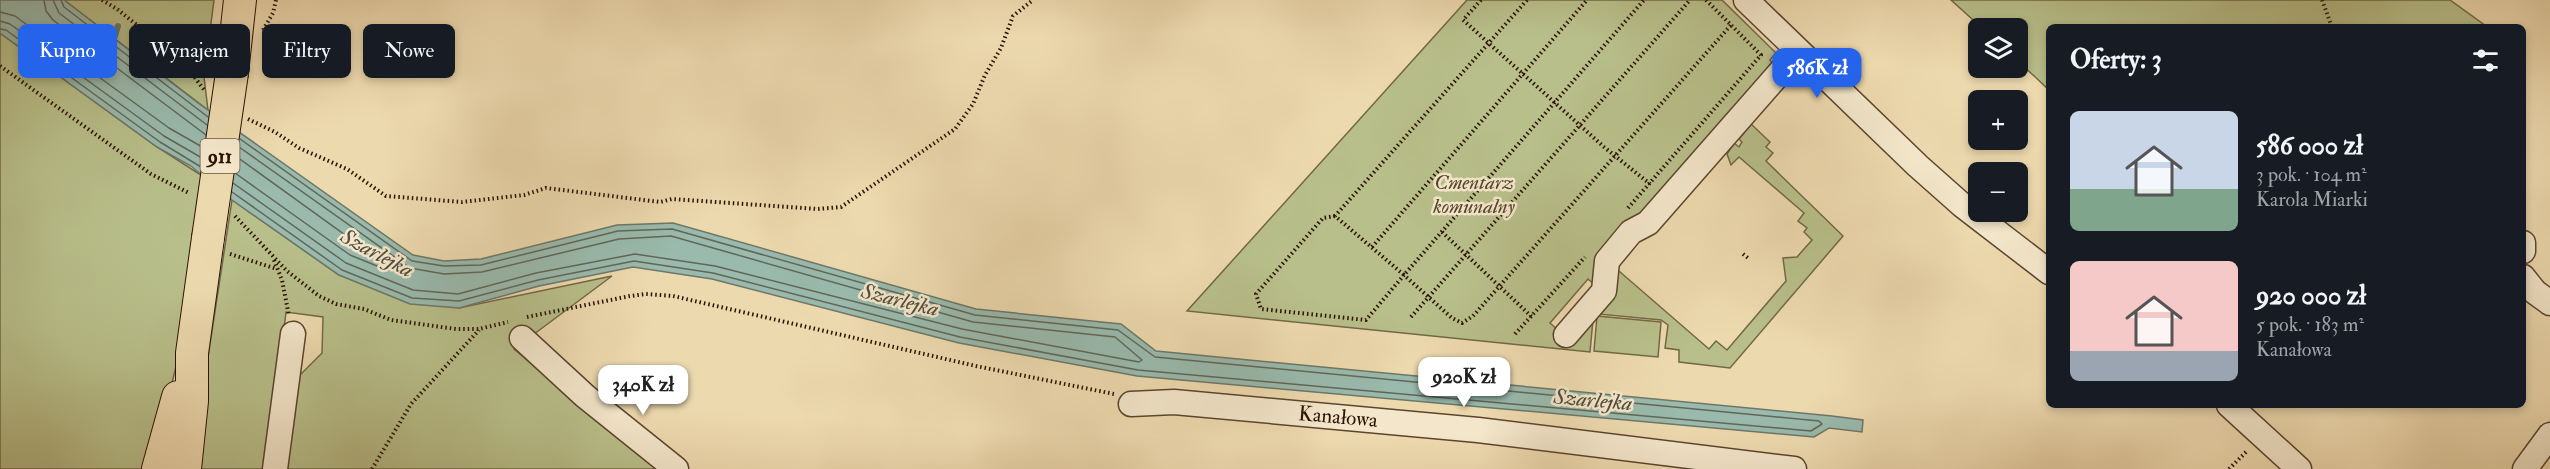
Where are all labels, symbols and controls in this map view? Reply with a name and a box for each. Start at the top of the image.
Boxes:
map controls [1968,18,2028,222]
button: layers [1968,18,2028,78]
chip: Kupno [18,24,117,78]
chip: Wynajem [129,24,250,78]
chip: Filtry [262,24,351,78]
chip: Nowe [363,24,455,78]
text: Oferty: 3 [2070,44,2162,76]
icon: filters [2469,44,2502,77]
pin: 586K zł [1762,48,1872,99]
text: 586K zł [1786,55,1848,80]
button: + [1968,90,2028,150]
text: 586 000 zł [2256,130,2363,162]
icon: home [2118,135,2190,207]
road number: 911 [200,139,240,173]
button: − [1968,162,2028,222]
text: 3 pok. · 104 m² [2256,162,2367,187]
park label: Cmentarz komunalny [1432,169,1516,220]
text: Karola Miarki [2256,187,2368,212]
water label: Szarlejka [335,222,418,284]
water label: Szarlejka [857,277,942,323]
text: 920 000 zł [2256,280,2366,312]
icon: home [2118,285,2190,357]
text: 5 pok. · 183 m² [2256,312,2364,337]
text: Kanałowa [2256,337,2332,362]
pin: 920K zł [1409,357,1519,408]
text: 920K zł [1432,364,1496,389]
pin: 340K zł [588,365,698,416]
text: 340K zł [612,372,674,397]
water label: Szarlejka [1552,383,1633,417]
street label: Kanałowa [1297,400,1379,434]

